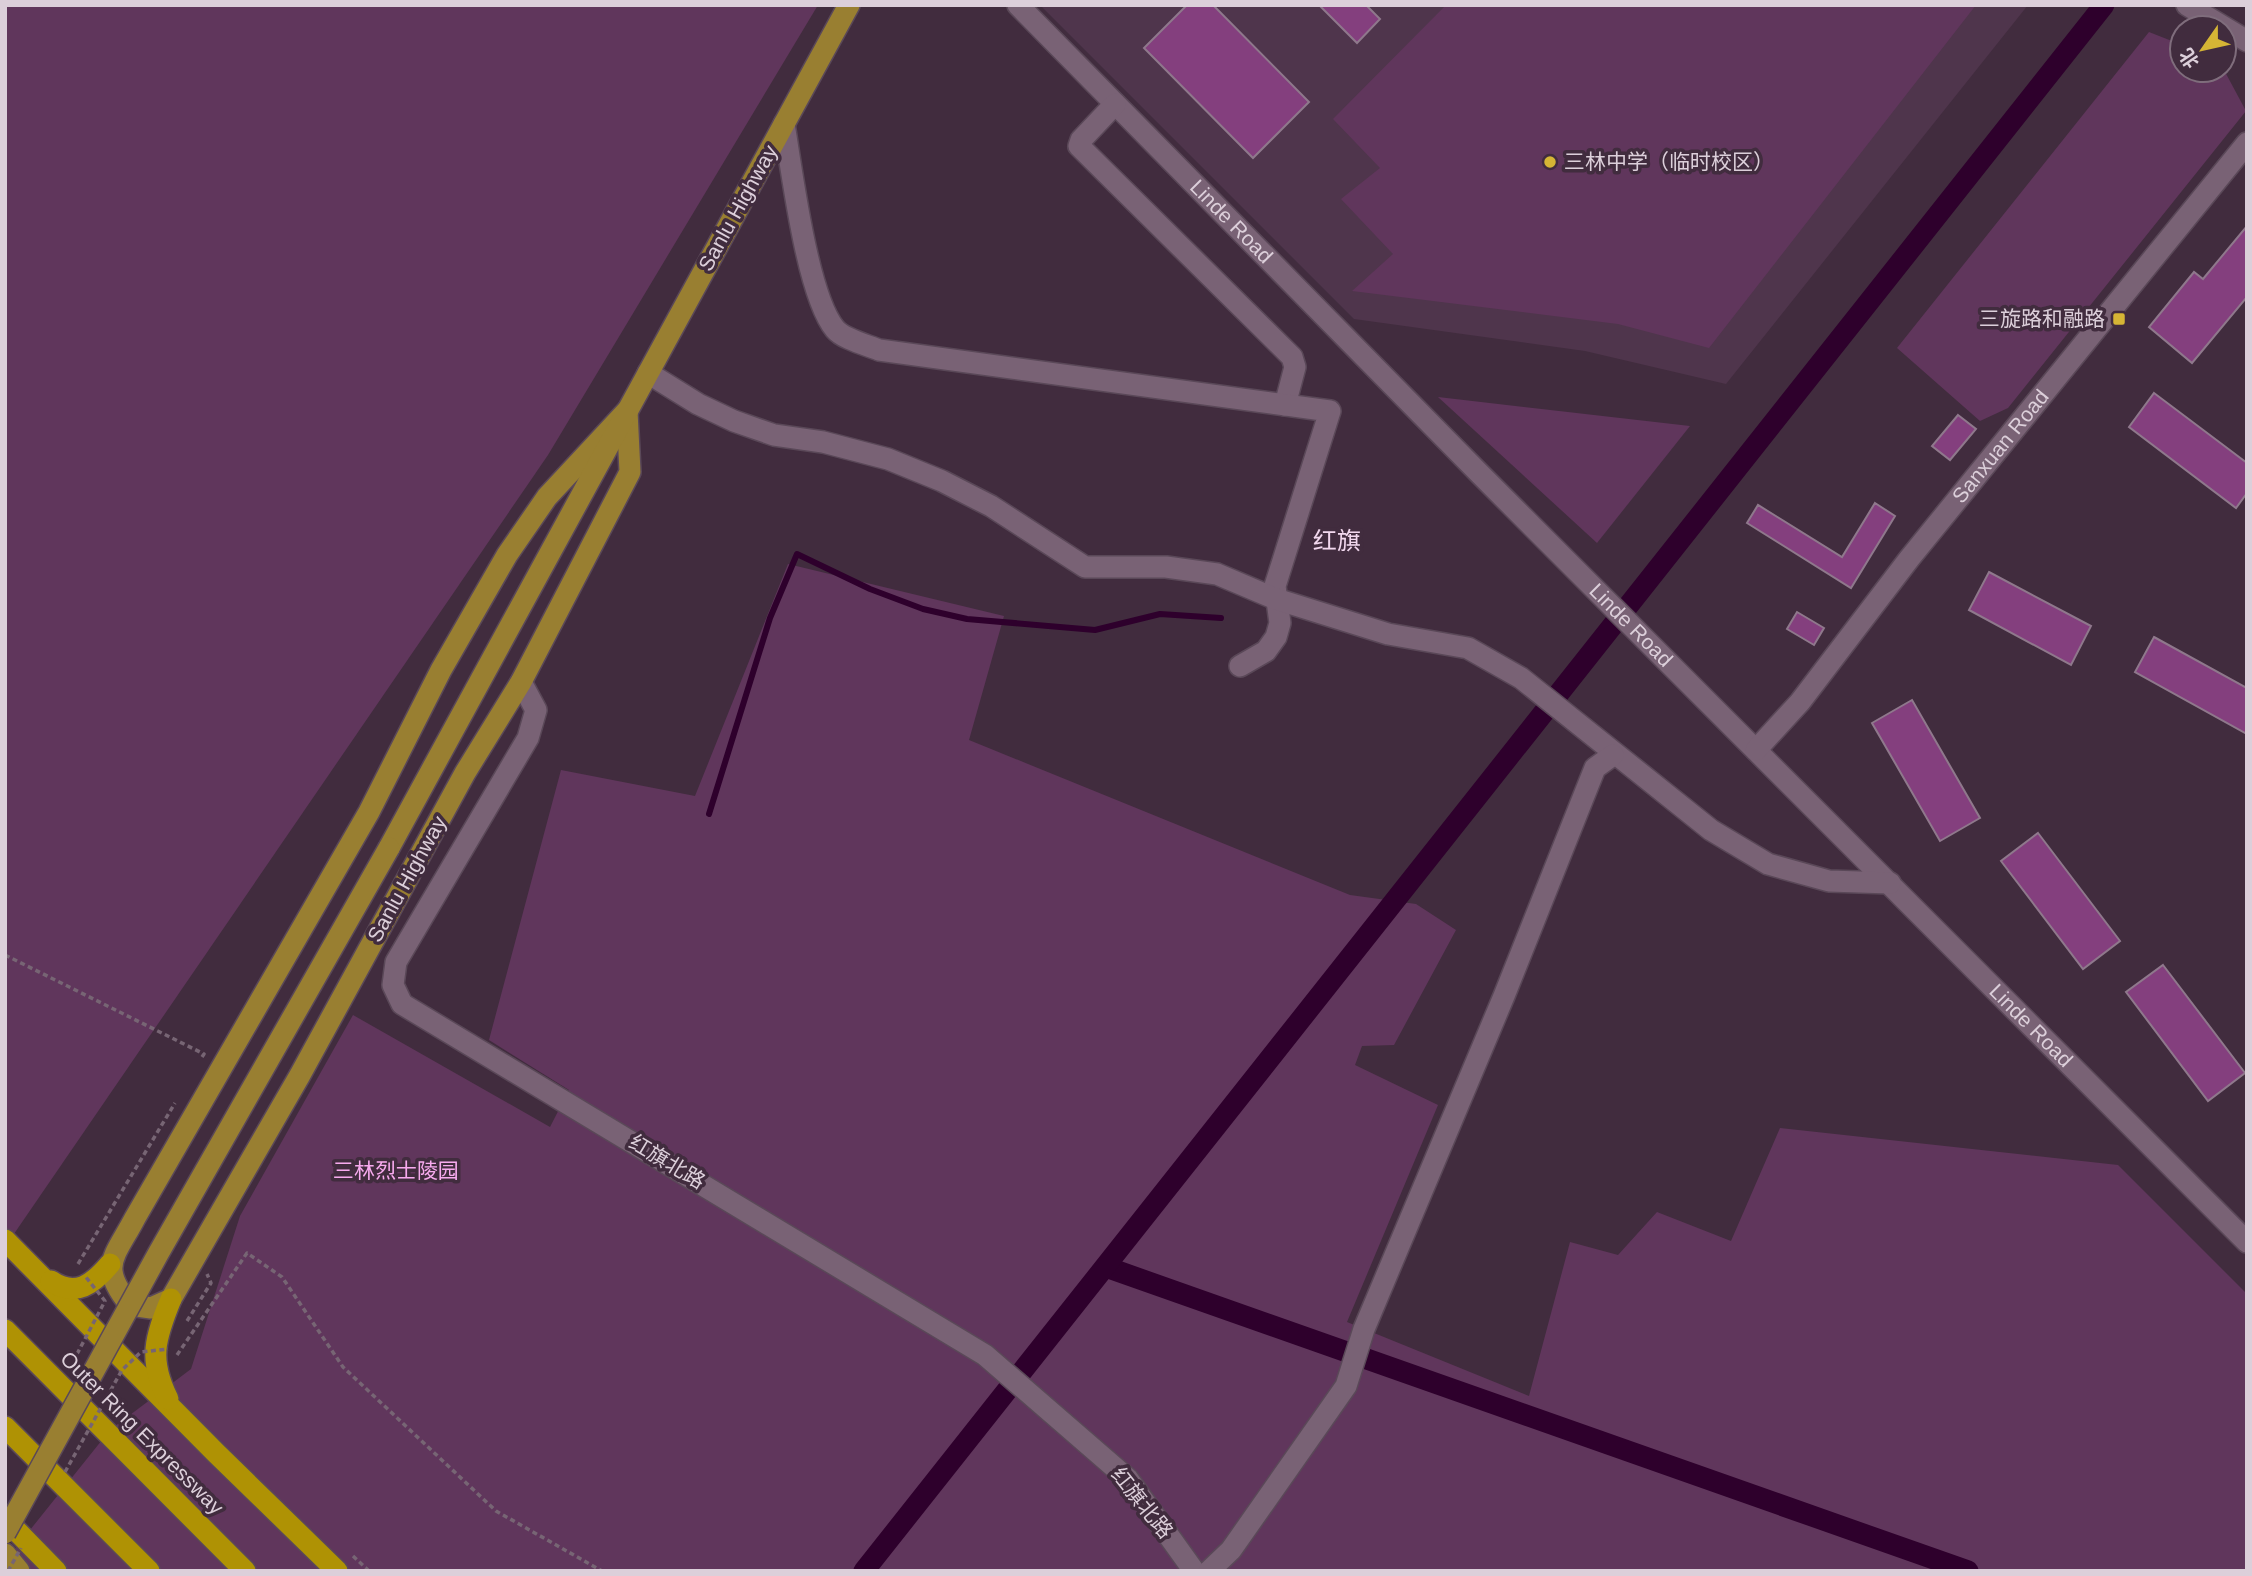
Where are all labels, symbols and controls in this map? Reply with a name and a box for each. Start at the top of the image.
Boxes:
north arrow [2168,14,2238,84]
text: 北 [2175,44,2203,72]
street label: Sanlu Highway [694,140,782,275]
place label: 三林中学（临时校区） [1564,150,1774,173]
marker: 三林中学（临时校区） [1542,154,1558,170]
street label: Linde Road [1186,175,1278,268]
place label: 三旋路和融路 [1979,307,2105,330]
marker: 三旋路和融路 [2111,311,2127,327]
street label: Sanxuan Road [1947,385,2053,507]
district label: 红旗 [1313,527,1361,554]
street label: Linde Road [1585,579,1677,671]
street label: Sanlu Highway [363,811,451,946]
street label: Linde Road [1985,979,2077,1071]
street label: 红旗北路 [625,1130,709,1193]
park label: 三林烈士陵园 [333,1159,459,1182]
street label: Outer Ring Expressway [56,1347,229,1519]
street label: 红旗北路 [1107,1463,1178,1543]

